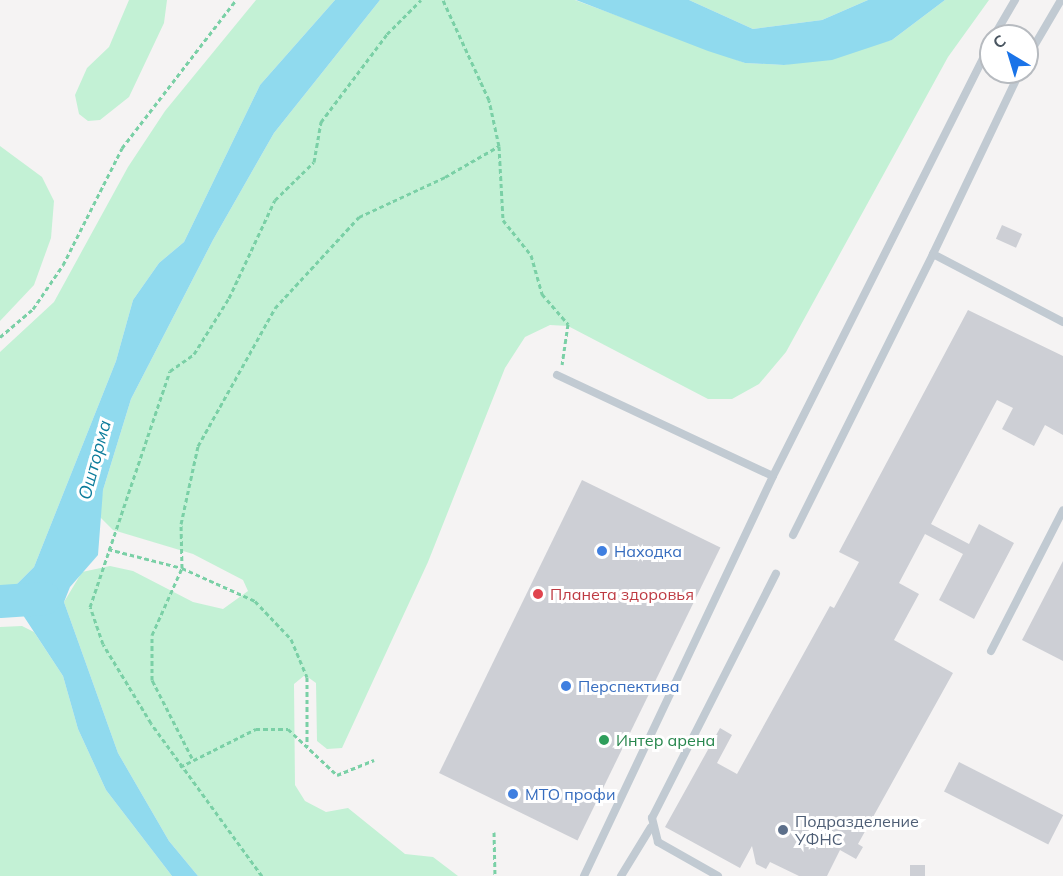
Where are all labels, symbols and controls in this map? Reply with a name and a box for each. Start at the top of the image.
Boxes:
north arrow [979,24,1039,84]
text: С [989,30,1010,53]
water label: Ошторма [74,418,116,502]
place label: Находка [614,541,682,561]
marker: Находка [595,544,609,558]
place label: Планета здоровья [550,584,694,604]
marker: Планета здоровья [531,587,545,601]
place label: Перспектива [578,676,679,696]
marker: Перспектива [559,679,573,693]
place label: Интер арена [616,730,715,750]
marker: Интер арена [597,733,611,747]
place label: МТО профи [525,784,615,804]
marker: МТО профи [506,787,520,801]
place label: Подразделение УФНС [795,811,919,849]
marker: Подразделение УФНС [776,823,790,837]

